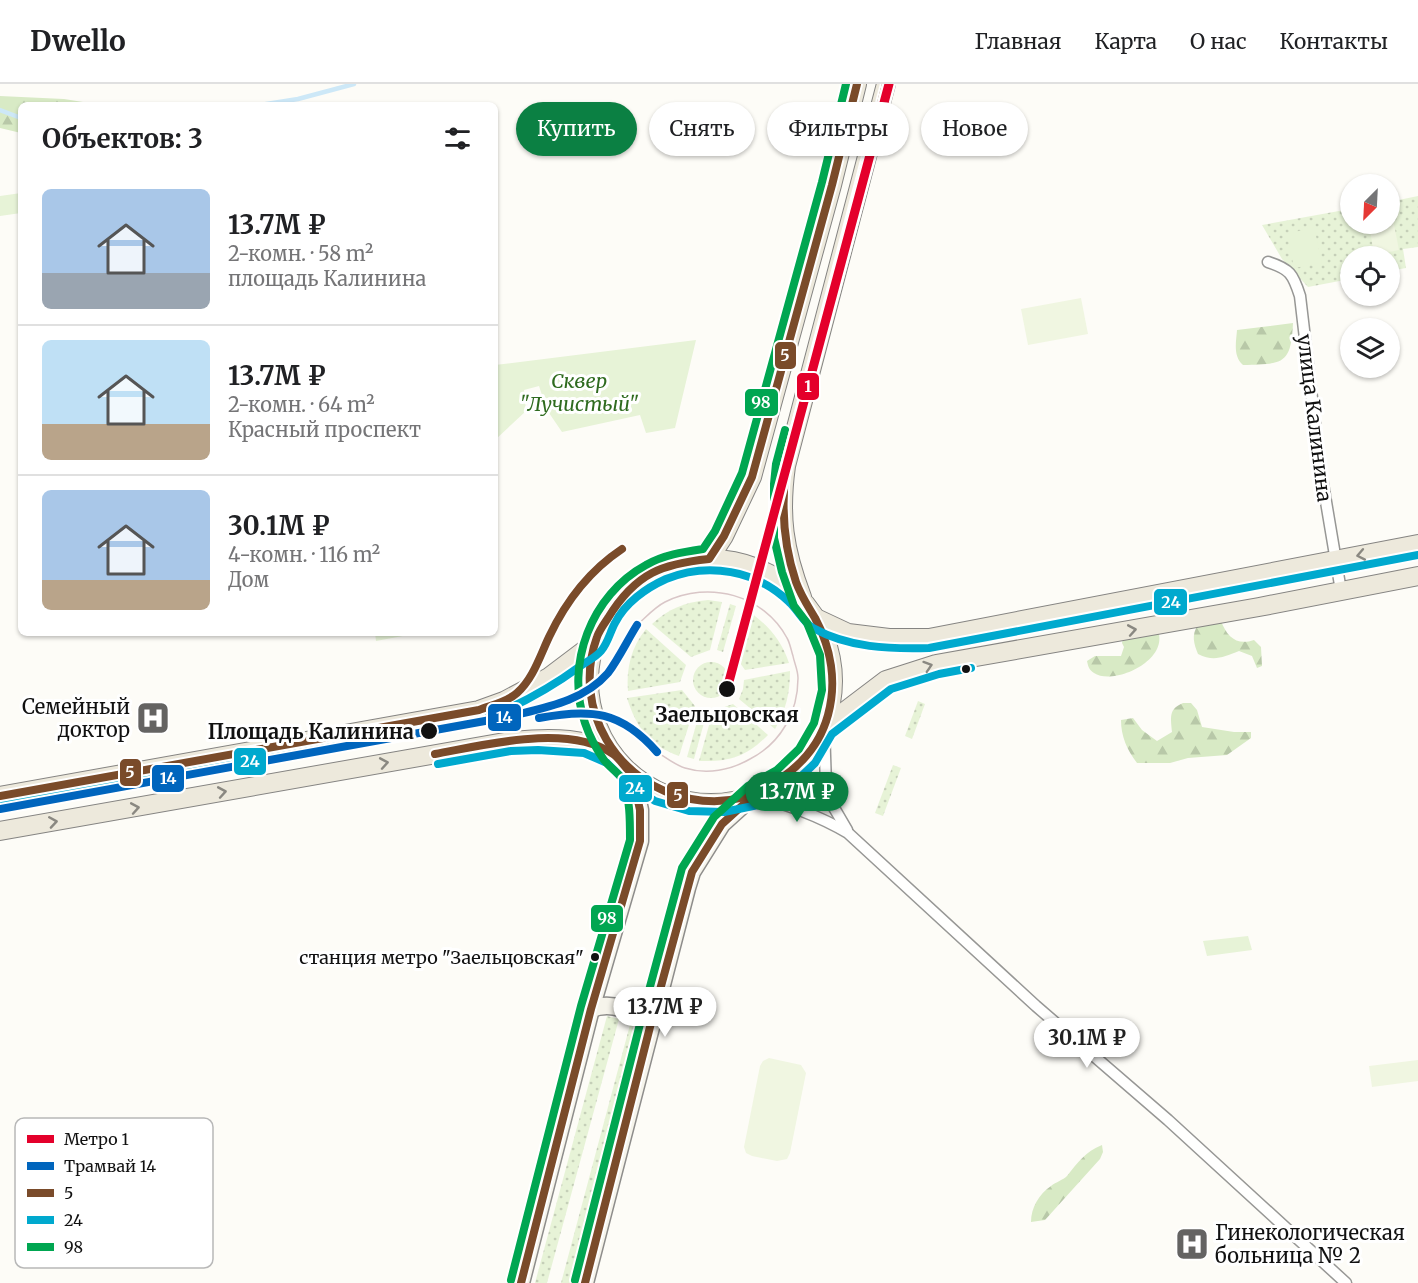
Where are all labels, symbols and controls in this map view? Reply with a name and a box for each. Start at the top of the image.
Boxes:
text: Dwello [30,23,126,59]
text: Главная [975,28,1062,55]
text: Карта [1095,28,1157,55]
text: О нас [1190,28,1247,55]
text: Контакты [1280,28,1388,55]
chip: Купить [516,102,637,156]
chip: Снять [649,102,755,156]
chip: Фильтры [767,102,909,156]
chip: Новое [921,102,1028,156]
text: Объектов: 3 [42,122,203,155]
icon: filters [441,122,474,155]
north arrow [1340,174,1400,234]
map controls [1340,174,1400,378]
text: 13.7M ₽ [228,208,326,241]
icon: home [90,213,162,285]
text: 2-комн. · 58 m² [228,241,373,266]
button: locate [1340,246,1400,306]
text: площадь Калинина [228,266,426,291]
button: layers [1340,318,1400,378]
street label: улица Калинина [1292,333,1338,504]
line badge: 5 [774,341,797,370]
text: 5 [780,345,790,365]
text: 13.7M ₽ [228,359,326,392]
icon: home [90,364,162,436]
park label: Сквер "Лучистый" [519,368,639,416]
line badge: 1 [796,372,820,401]
text: 1 [804,376,812,396]
line badge: 98 [744,388,779,417]
text: 2-комн. · 64 m² [228,392,375,417]
text: 98 [751,392,771,412]
text: Красный проспект [228,417,421,442]
text: 30.1M ₽ [228,509,330,542]
icon: home [90,514,162,586]
text: 4-комн. · 116 m² [228,542,380,567]
one-way arrow [1356,548,1366,561]
text: Дом [228,567,269,592]
line badge: 24 [1153,588,1188,616]
text: 24 [1161,592,1181,612]
one-way arrow [1127,624,1137,637]
one-way arrow [922,661,933,674]
unlabelled marker [960,663,972,675]
marker: Заельцовская [717,679,737,699]
place label: Семейный доктор [22,694,130,742]
hospital icon: Семейный доктор [135,700,171,736]
place label: Заельцовская [655,702,799,727]
line badge: 14 [487,703,522,732]
text: 14 [496,707,512,727]
place label: Площадь Калинина [208,719,414,744]
marker: Площадь Калинина [419,721,439,741]
line badge: 24 [233,747,267,776]
text: 24 [240,751,260,771]
line badge: 5 [119,758,142,787]
one-way arrow [379,758,388,770]
text: 5 [125,762,135,782]
line badge: 14 [151,764,185,793]
text: 14 [160,768,176,788]
pin: 13.7M ₽ [742,772,852,823]
line badge: 24 [618,774,653,803]
text: 24 [625,778,645,798]
text: 13.7M ₽ [759,779,835,804]
line badge: 5 [666,781,689,809]
text: 5 [673,785,683,805]
one-way arrow [217,787,227,799]
one-way arrow [130,802,140,815]
one-way arrow [48,816,58,829]
line badge: 98 [590,904,624,933]
text: 98 [597,908,617,928]
place label: станция метро "Заельцовская" [299,946,584,969]
marker: станция метро "Заельцовская" [589,951,601,963]
pin: 13.7M ₽ [610,987,720,1038]
text: 13.7M ₽ [627,994,703,1019]
pin: 30.1M ₽ [1032,1018,1142,1069]
text: 30.1M ₽ [1048,1025,1126,1050]
legend [15,1118,213,1268]
text: Метро 1 [64,1129,129,1149]
text: Трамвай 14 [64,1156,156,1176]
text: 5 [64,1183,73,1203]
text: 24 [64,1210,83,1230]
place label: Гинекологическая больница № 2 [1215,1220,1405,1268]
hospital icon: Гинекологическая больница № 2 [1174,1226,1210,1262]
text: 98 [64,1237,83,1257]

